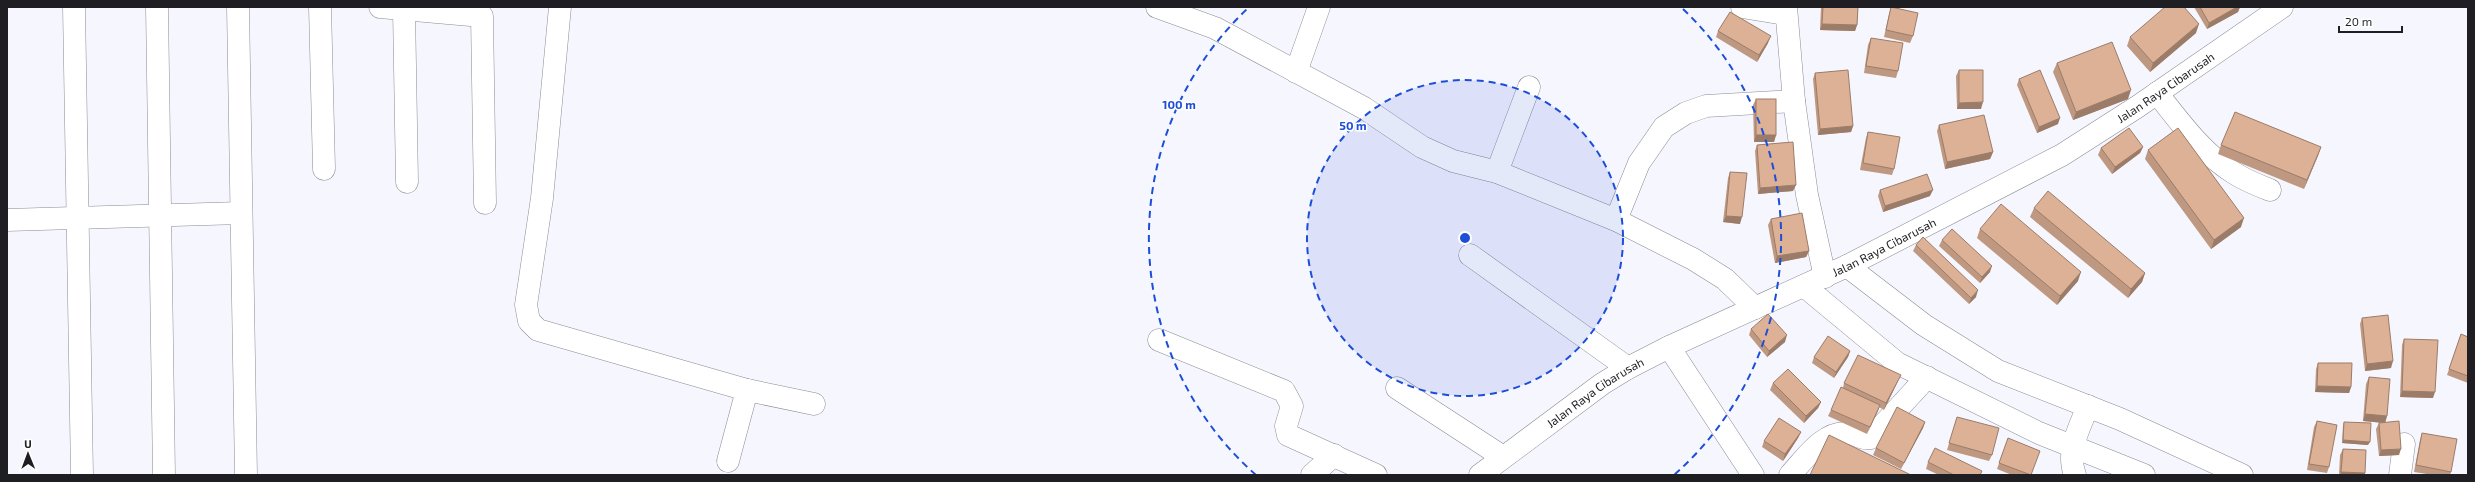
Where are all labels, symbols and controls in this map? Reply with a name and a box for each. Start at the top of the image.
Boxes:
scale bar [2339,8,2402,34]
text: 20 m [2345,14,2372,28]
street label: Jalan Raya Cibarusah [2114,49,2217,125]
text: 100 m [1162,97,1196,111]
text: 50 m [1339,118,1367,132]
street label: Jalan Raya Cibarusah [1830,214,1938,279]
centre of rings [1458,231,1472,245]
street label: Jalan Raya Cibarusah [1544,354,1646,430]
north arrow [8,434,48,474]
text: U [24,437,32,450]

